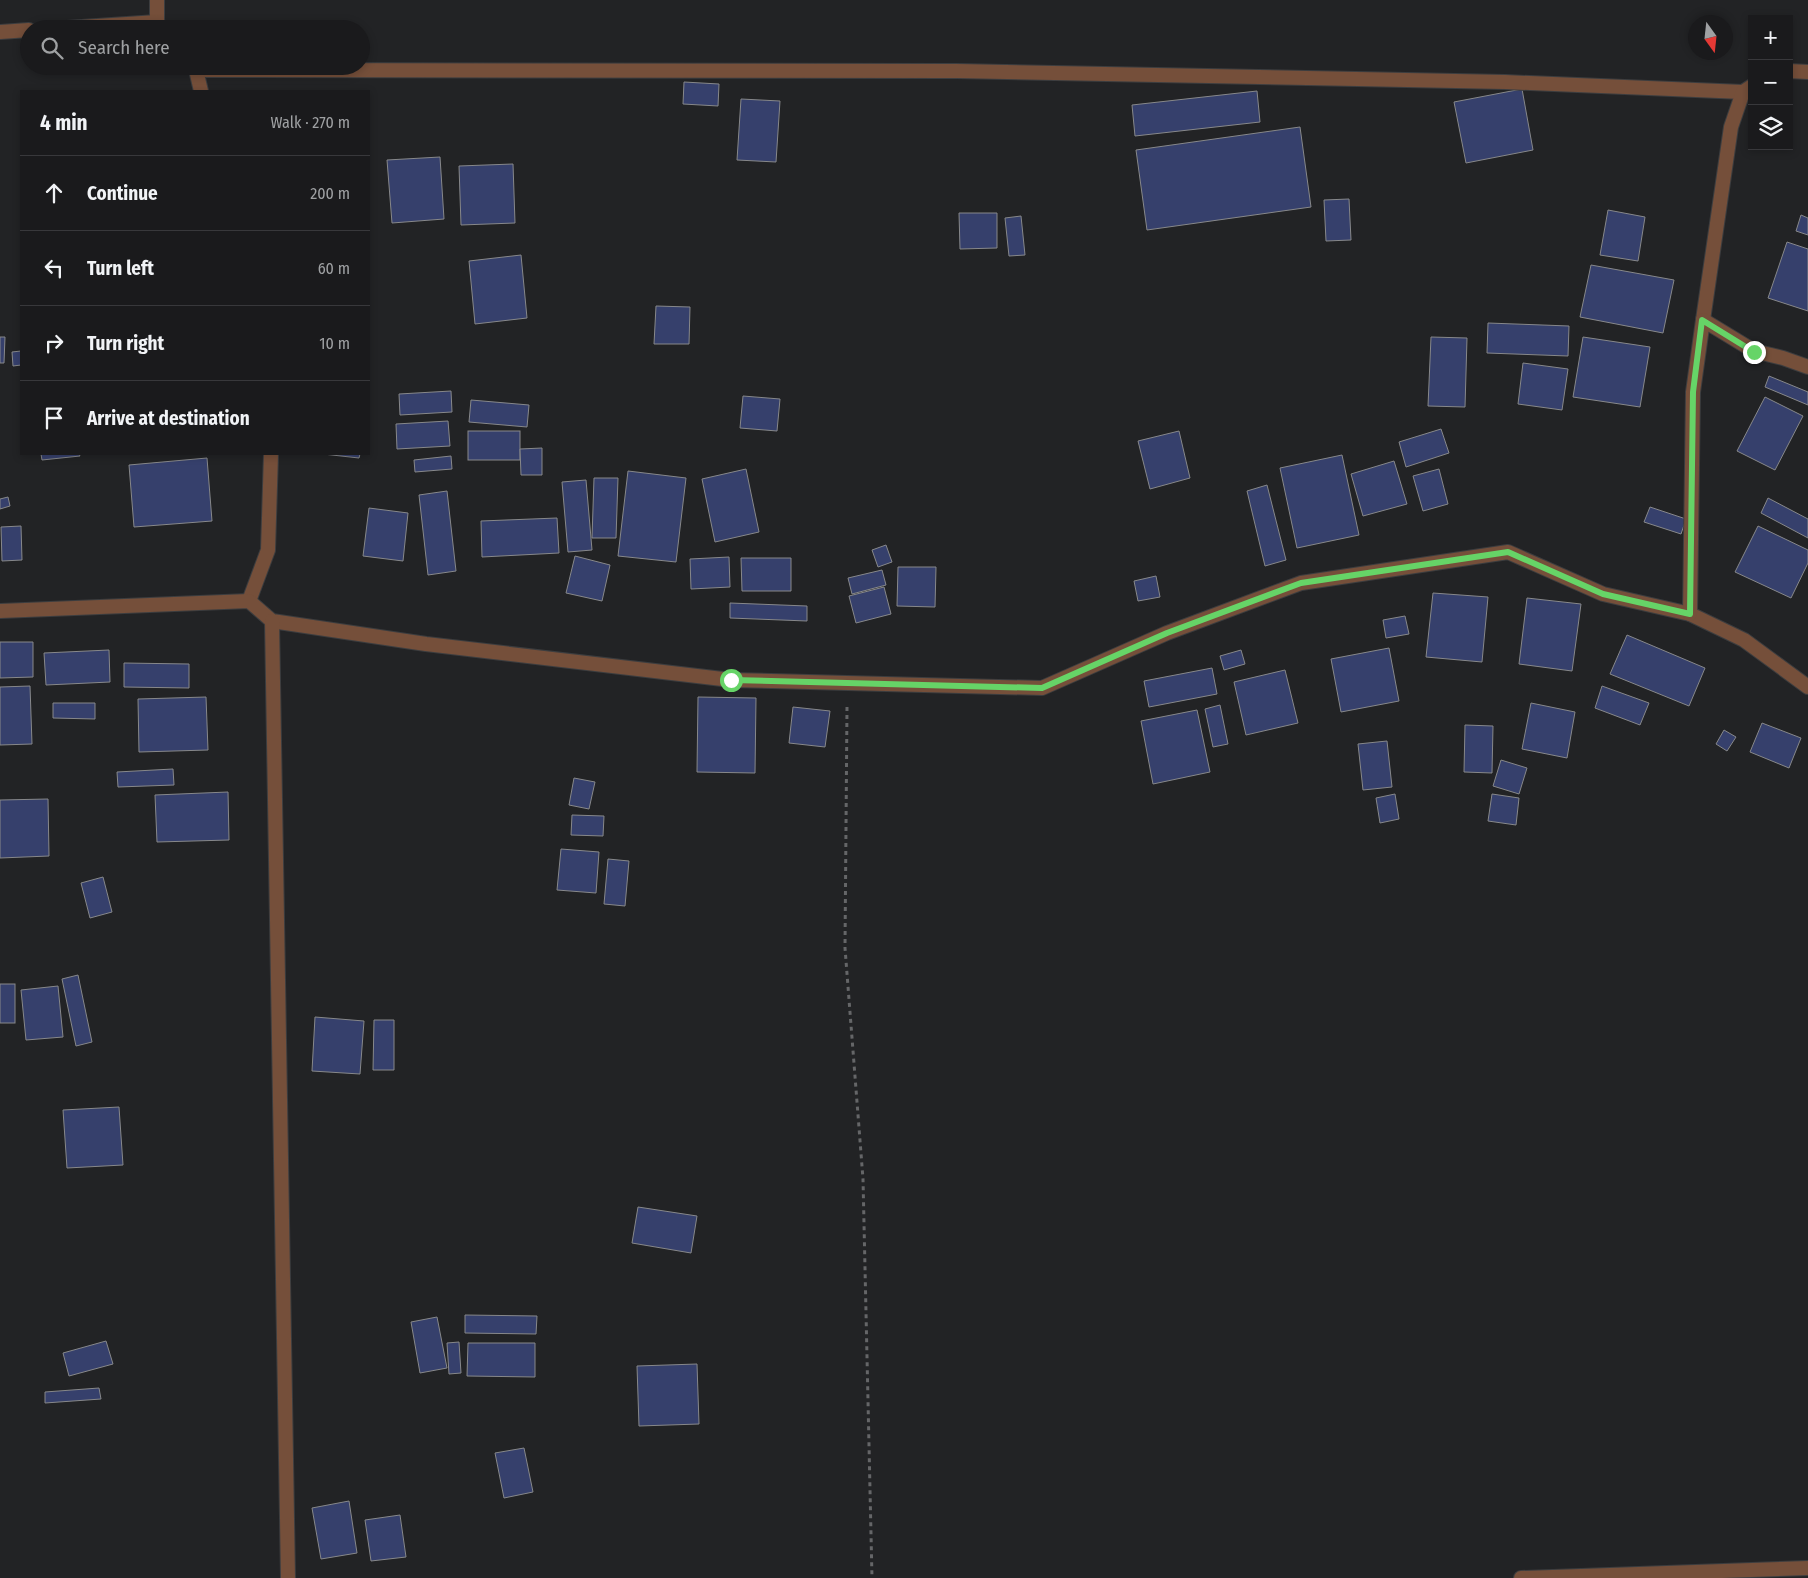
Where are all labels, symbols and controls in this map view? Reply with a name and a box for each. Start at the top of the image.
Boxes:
north arrow [1688,15,1733,60]
map controls [1748,15,1793,150]
button: + [1748,15,1793,60]
search box [20,20,370,75]
icon: search [38,34,66,62]
text: Search here [78,36,170,59]
button: − [1748,60,1793,105]
button: layers [1748,105,1793,150]
text: 4 min [40,110,88,136]
text: Walk · 270 m [271,113,350,132]
icon: ahead [40,179,68,207]
text: Continue [87,182,158,205]
text: 200 m [310,184,350,203]
icon: left [40,254,68,282]
text: Turn left [87,257,154,280]
text: 60 m [318,259,350,278]
icon: right [40,329,68,357]
text: Turn right [87,332,164,355]
text: 10 m [319,334,350,353]
route end [1743,341,1766,364]
icon: arrive [40,404,68,432]
text: Arrive at destination [87,407,250,430]
route start [720,669,743,692]

